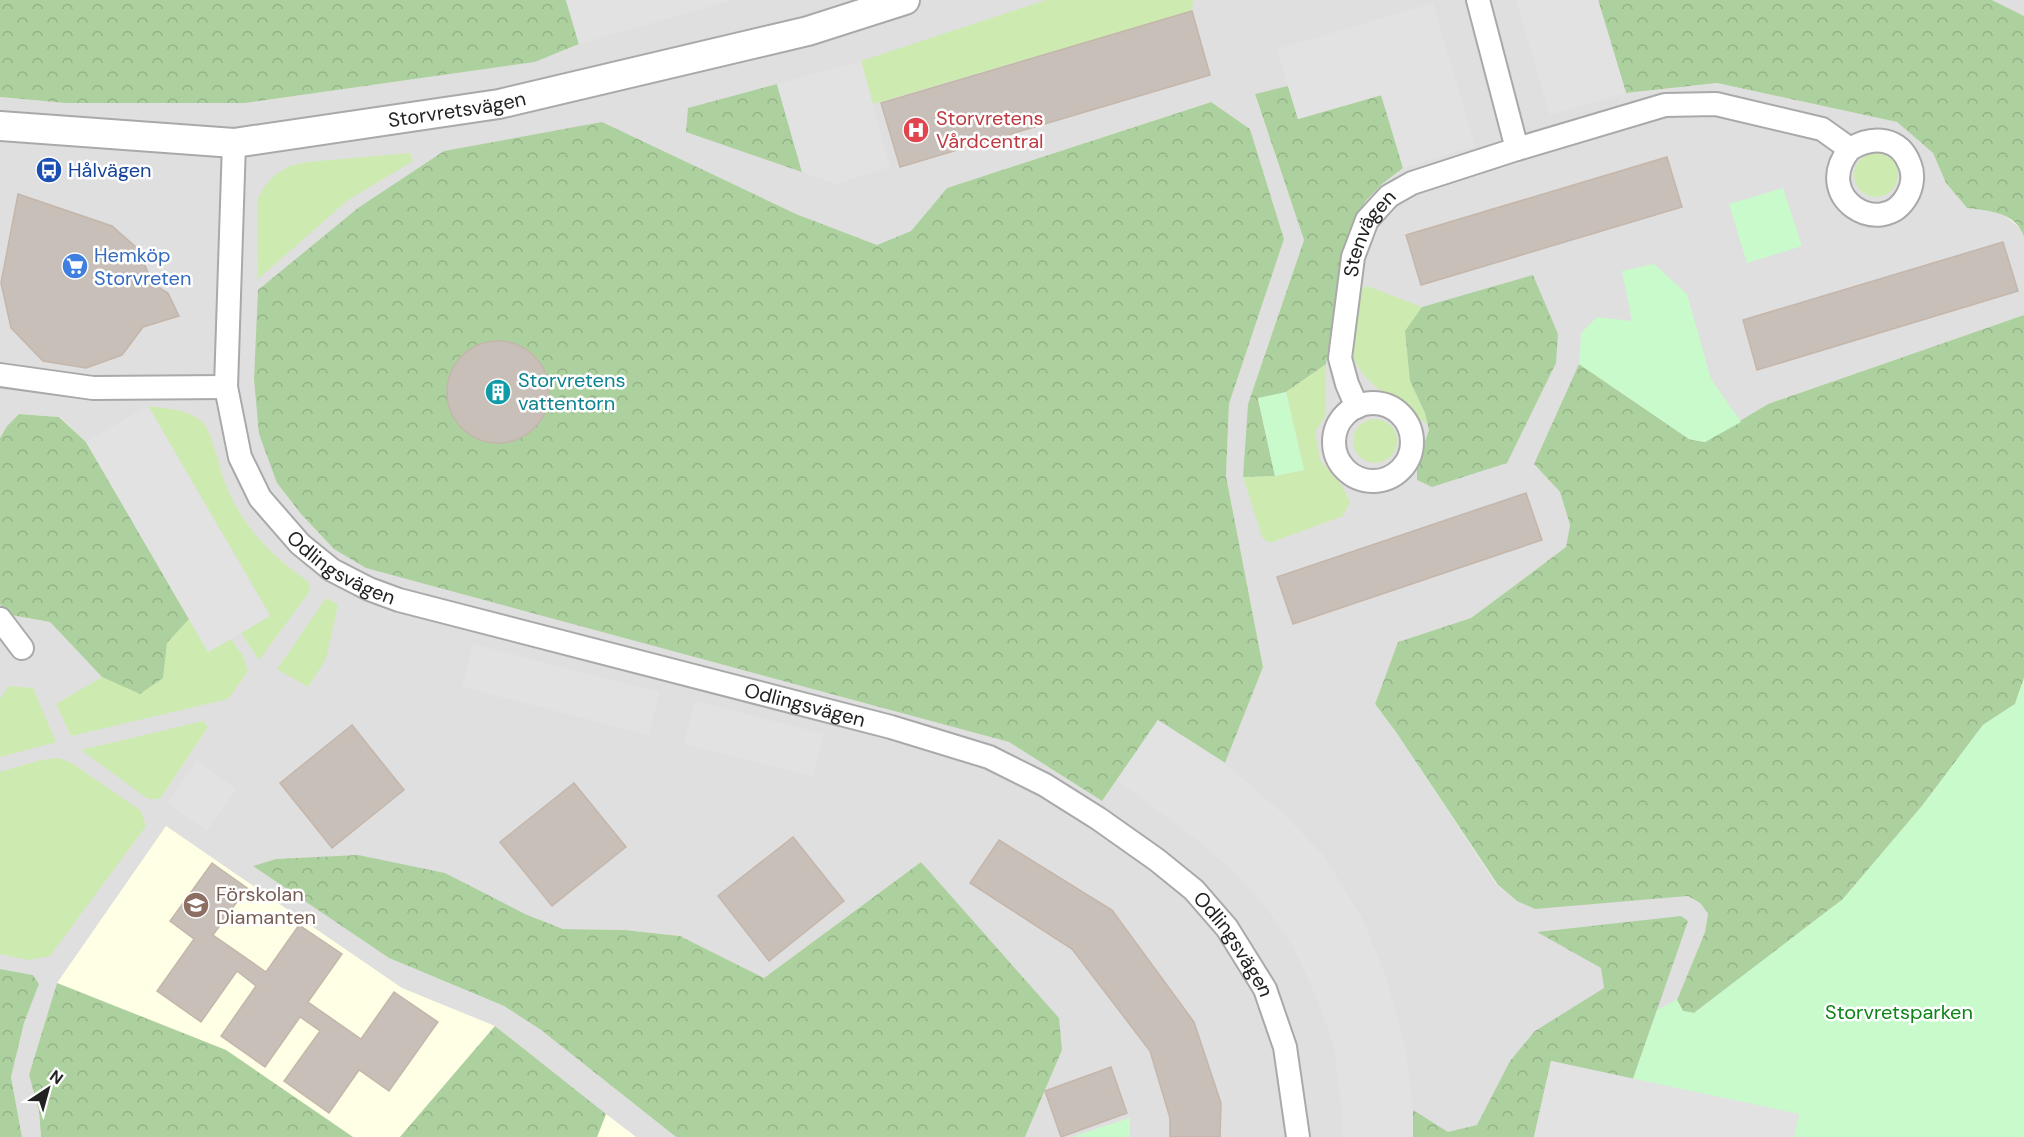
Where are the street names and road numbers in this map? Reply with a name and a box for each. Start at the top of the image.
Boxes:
street label: Storvretsvägen [386,85,528,133]
street label: Stenvägen [1338,184,1401,279]
street label: Odlingsvägen [281,525,399,611]
street label: Odlingsvägen [742,677,868,733]
street label: Odlingsvägen [1188,886,1280,1000]

